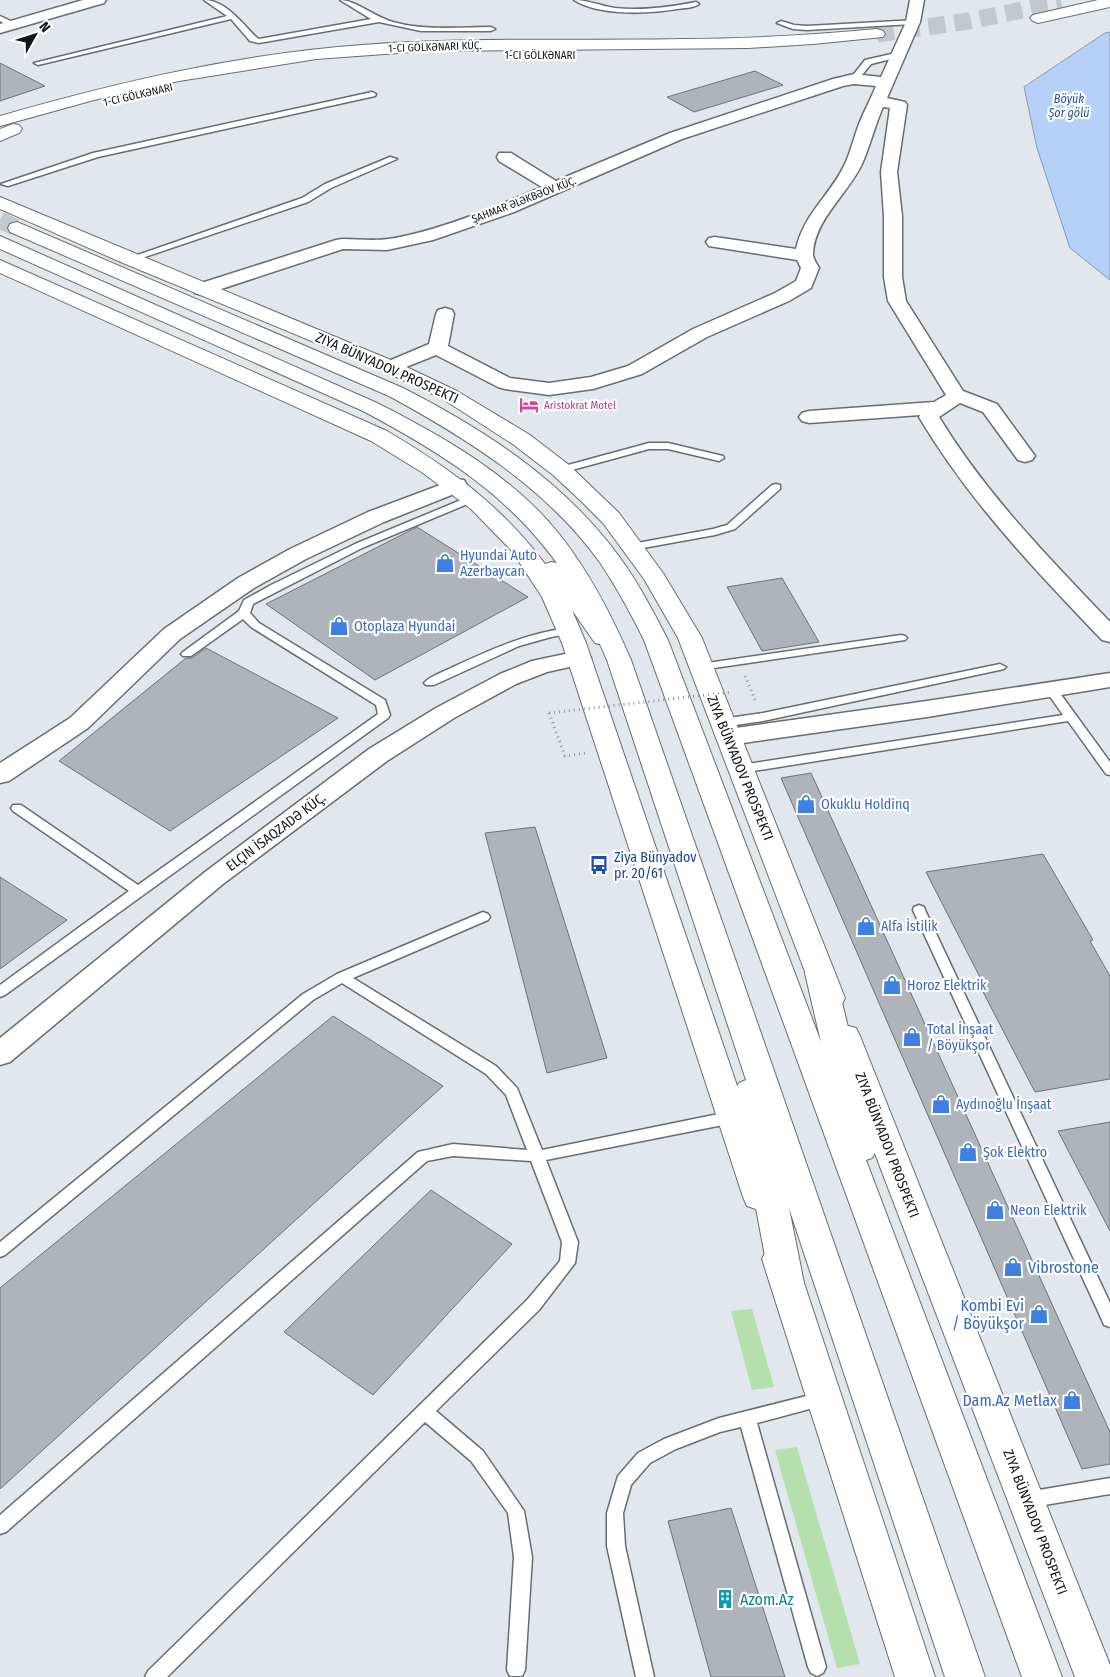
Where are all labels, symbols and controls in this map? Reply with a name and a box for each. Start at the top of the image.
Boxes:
north arrow [10,10,60,60]
text: N [35,19,54,36]
street label: 1-CI GÖLKƏNARI KÜÇ. [388,39,482,55]
street label: 1-CI GÖLKƏNARI [505,49,575,62]
street label: 1-CI GÖLKƏNARI [102,81,174,109]
water label: Böyük Şor gölü [1048,92,1090,120]
street label: ŞAHMAR ƏLƏKBƏOV KÜÇ. [470,174,578,226]
street label: ZIYA BÜNYADOV PROSPEKTI [313,328,461,407]
hotel icon: Aristokrat Motel [518,394,540,416]
place label: Aristokrat Motel [544,399,616,412]
place label: Hyundai Auto Azerbaycan [460,547,537,580]
shop icon: Hyundai Auto Azerbaycan [434,552,456,574]
shop icon: Otoplaza Hyundai [328,615,350,637]
place label: Otoplaza Hyundai [354,618,455,635]
street label: ZIYA BÜNYADOV PROSPEKTI [703,693,778,843]
street label: ELÇIN İSAQZADƏ KÜÇ. [222,788,329,875]
shop icon: Okuklu Holdinq [795,793,817,815]
place label: Okuklu Holdinq [821,796,910,813]
place label: Ziya Bünyadov pr. 20/61 [614,849,697,882]
bus stop icon: Ziya Bünyadov pr. 20/61 [588,854,610,876]
shop icon: Alfa İstilik [855,915,877,937]
place label: Alfa İstilik [881,918,938,935]
shop icon: Horoz Elektrik [881,974,903,996]
place label: Horoz Elektrik [907,977,987,994]
place label: Total İnşaat / Böyükşor [927,1021,994,1054]
shop icon: Total İnşaat / Böyükşor [901,1026,923,1048]
street label: ZIYA BÜNYADOV PROSPEKTI [851,1069,924,1220]
shop icon: Aydınoğlu İnşaat [930,1093,952,1115]
place label: Aydınoğlu İnşaat [956,1096,1052,1113]
shop icon: Şok Elektro [957,1141,979,1163]
place label: Şok Elektro [983,1144,1047,1161]
shop icon: Neon Elektrik [984,1199,1006,1221]
place label: Neon Elektrik [1010,1202,1087,1219]
shop icon: Vibrostone [1002,1256,1024,1278]
place label: Vibrostone [1028,1258,1099,1277]
place label: Kombi Evi / Böyükşor [952,1296,1024,1333]
shop icon: Kombi Evi / Böyükşor [1028,1303,1050,1325]
shop icon: Dam.Az Metlax [1061,1389,1083,1411]
place label: Dam.Az Metlax [962,1391,1057,1410]
street label: ZIYA BÜNYADOV PROSPEKTI [999,1446,1072,1597]
building icon: Azom.Az [714,1588,736,1610]
place label: Azom.Az [740,1590,794,1609]

